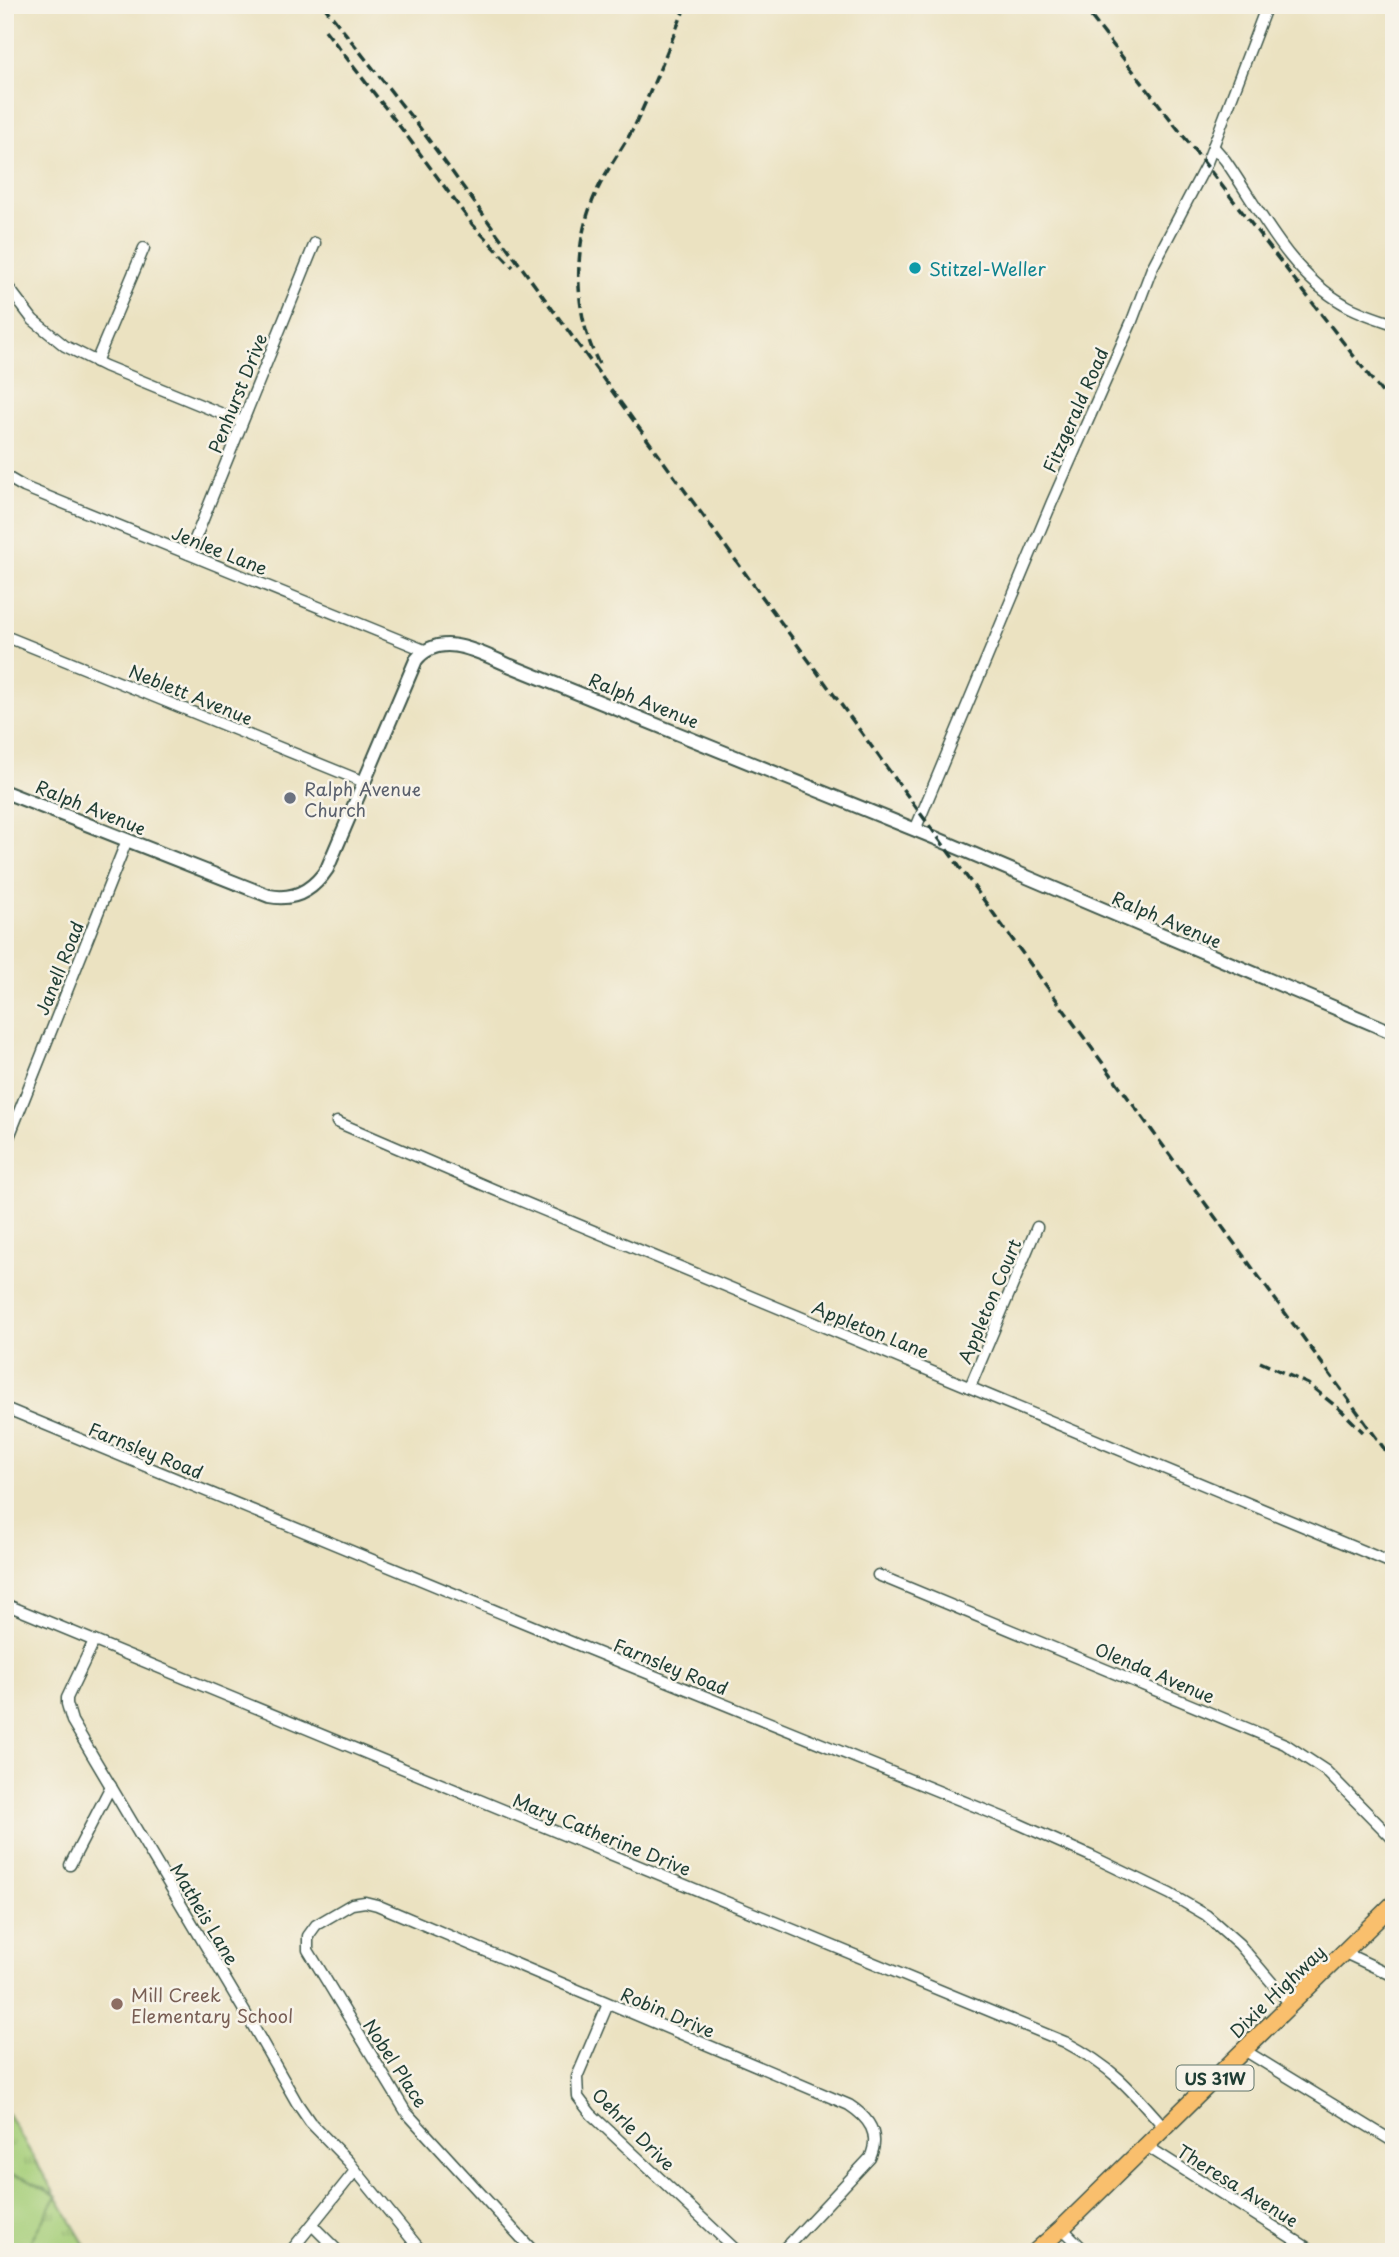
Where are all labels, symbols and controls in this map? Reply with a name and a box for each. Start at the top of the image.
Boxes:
place label: Stitzel-Weller [929,255,1047,282]
marker: Stitzel-Weller [907,260,923,276]
street label: Penhurst Drive [201,329,273,457]
street label: Fitzgerald Road [1035,343,1115,477]
street label: Jenlee Lane [168,519,272,581]
street label: Neblett Avenue [125,657,257,731]
street label: Ralph Avenue [585,666,703,734]
street label: Ralph Avenue [32,773,150,841]
place label: Ralph Avenue Church [304,775,421,823]
marker: Ralph Avenue Church [282,790,298,806]
street label: Ralph Avenue [1108,884,1226,954]
street label: Janell Road [28,917,90,1019]
street label: Appleton Court [951,1234,1027,1368]
street label: Appleton Lane [808,1293,934,1365]
street label: Farnsley Road [85,1415,207,1485]
street label: Farnsley Road [610,1631,732,1701]
street label: Olenda Avenue [1091,1635,1219,1709]
street label: Mary Catherine Drive [509,1786,695,1882]
street label: Matheis Lane [164,1858,246,1970]
street label: Dixie Highway [1223,1938,1331,2044]
street label: Robin Drive [617,1980,719,2044]
place label: Mill Creek Elementary School [131,1981,293,2029]
marker: Mill Creek Elementary School [109,1996,125,2012]
street label: Nobel Place [357,2013,435,2113]
road number: US 31W [1176,2066,1254,2090]
street label: Oehrle Drive [586,2081,682,2177]
street label: Theresa Avenue [1172,2137,1304,2233]

